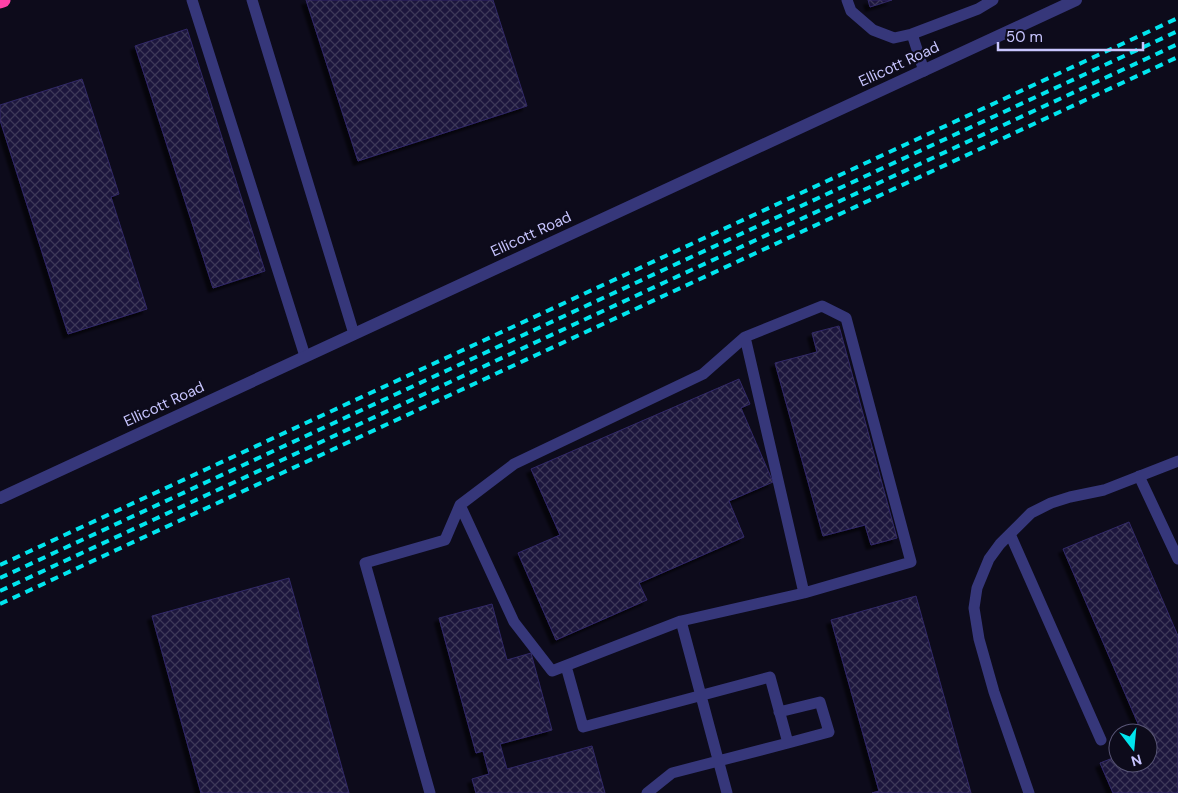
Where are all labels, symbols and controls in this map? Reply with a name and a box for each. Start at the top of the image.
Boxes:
scale bar [998,20,1143,52]
text: 50 m [1006,27,1043,47]
street label: Ellicott Road [856,37,942,91]
street label: Ellicott Road [488,207,574,261]
street label: Ellicott Road [121,377,207,431]
north arrow [1108,723,1158,773]
text: N [1129,750,1144,771]

